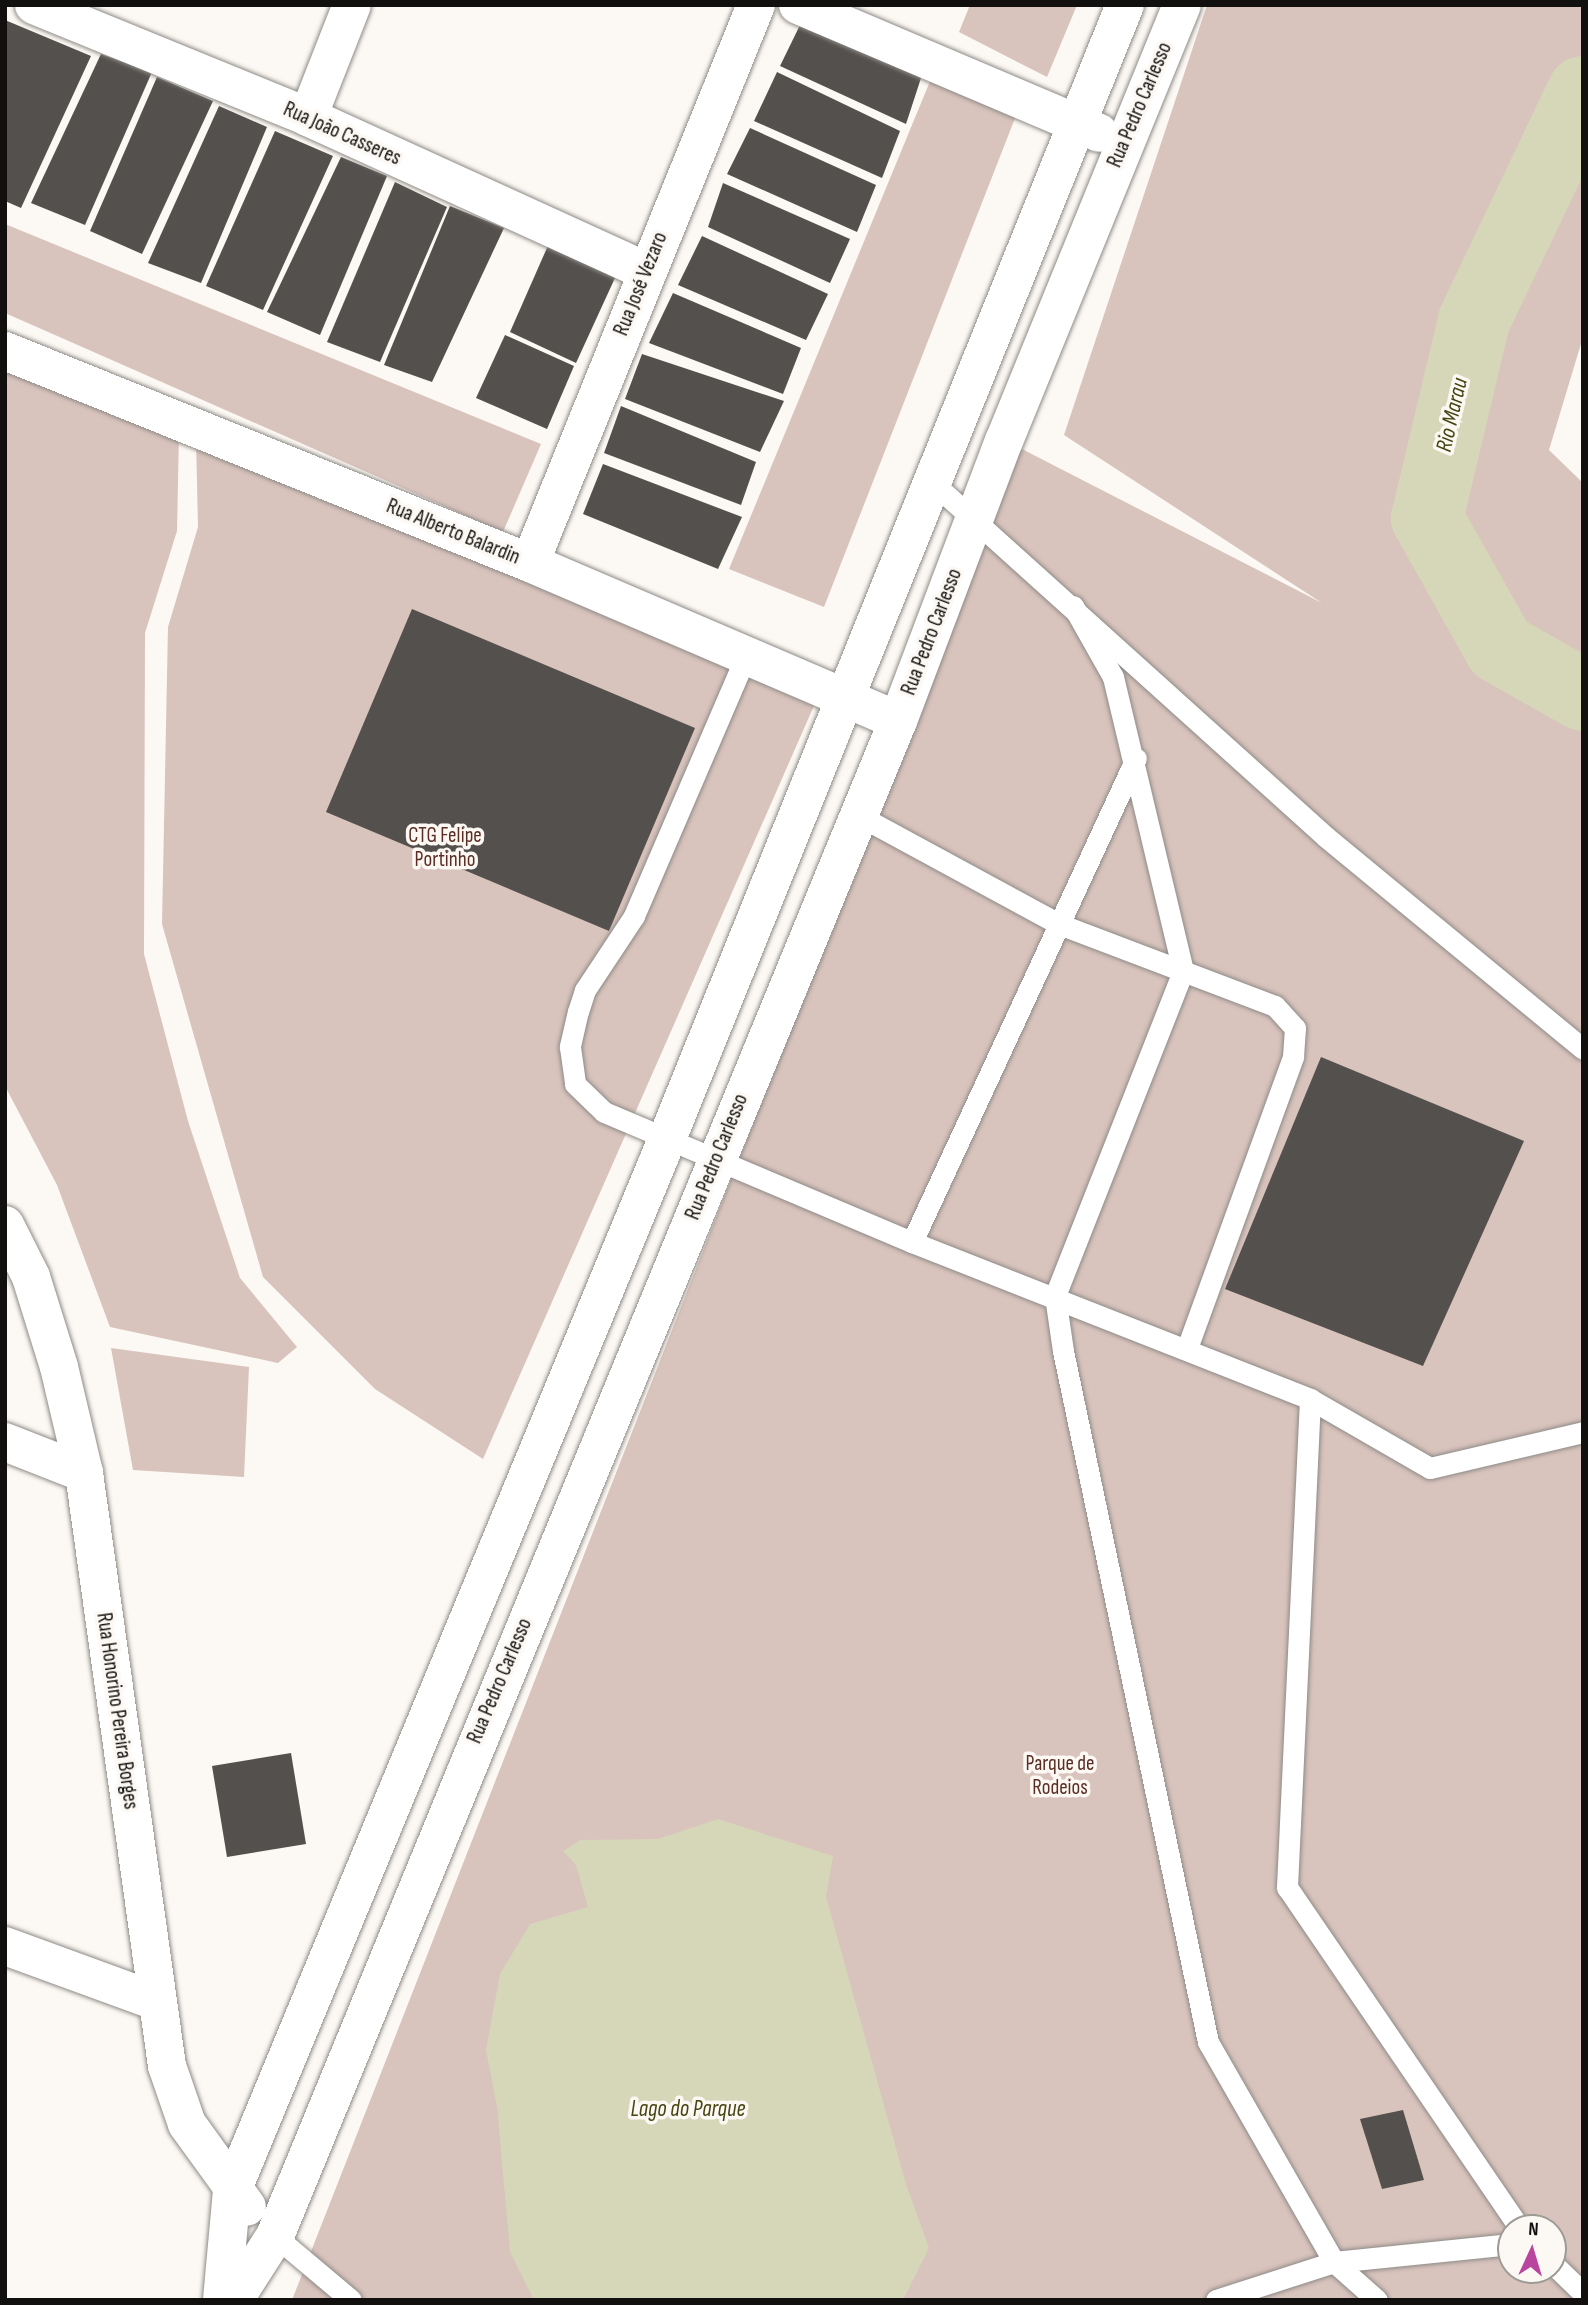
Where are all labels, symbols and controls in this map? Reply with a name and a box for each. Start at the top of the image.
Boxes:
street label: Rua Pedro Carlesso [1102,39,1178,171]
street label: Rua João Casseres [279,97,405,171]
street label: Rua José Vezaro [609,229,673,339]
water label: Rio Marau [1430,375,1474,455]
street label: Rua Alberto Balardin [383,494,523,570]
street label: Rua Pedro Carlesso [896,565,968,699]
park label: CTG Felipe Portinho [408,823,482,873]
street label: Rua Pedro Carlesso [680,1090,754,1224]
street label: Rua Honorino Pereira Borges [91,1611,143,1811]
street label: Rua Pedro Carlesso [462,1615,538,1747]
park label: Parque de Rodeios [1026,1751,1094,1801]
water label: Lago do Parque [631,2095,745,2123]
north arrow [1497,2214,1567,2284]
text: N [1527,2218,1539,2241]

